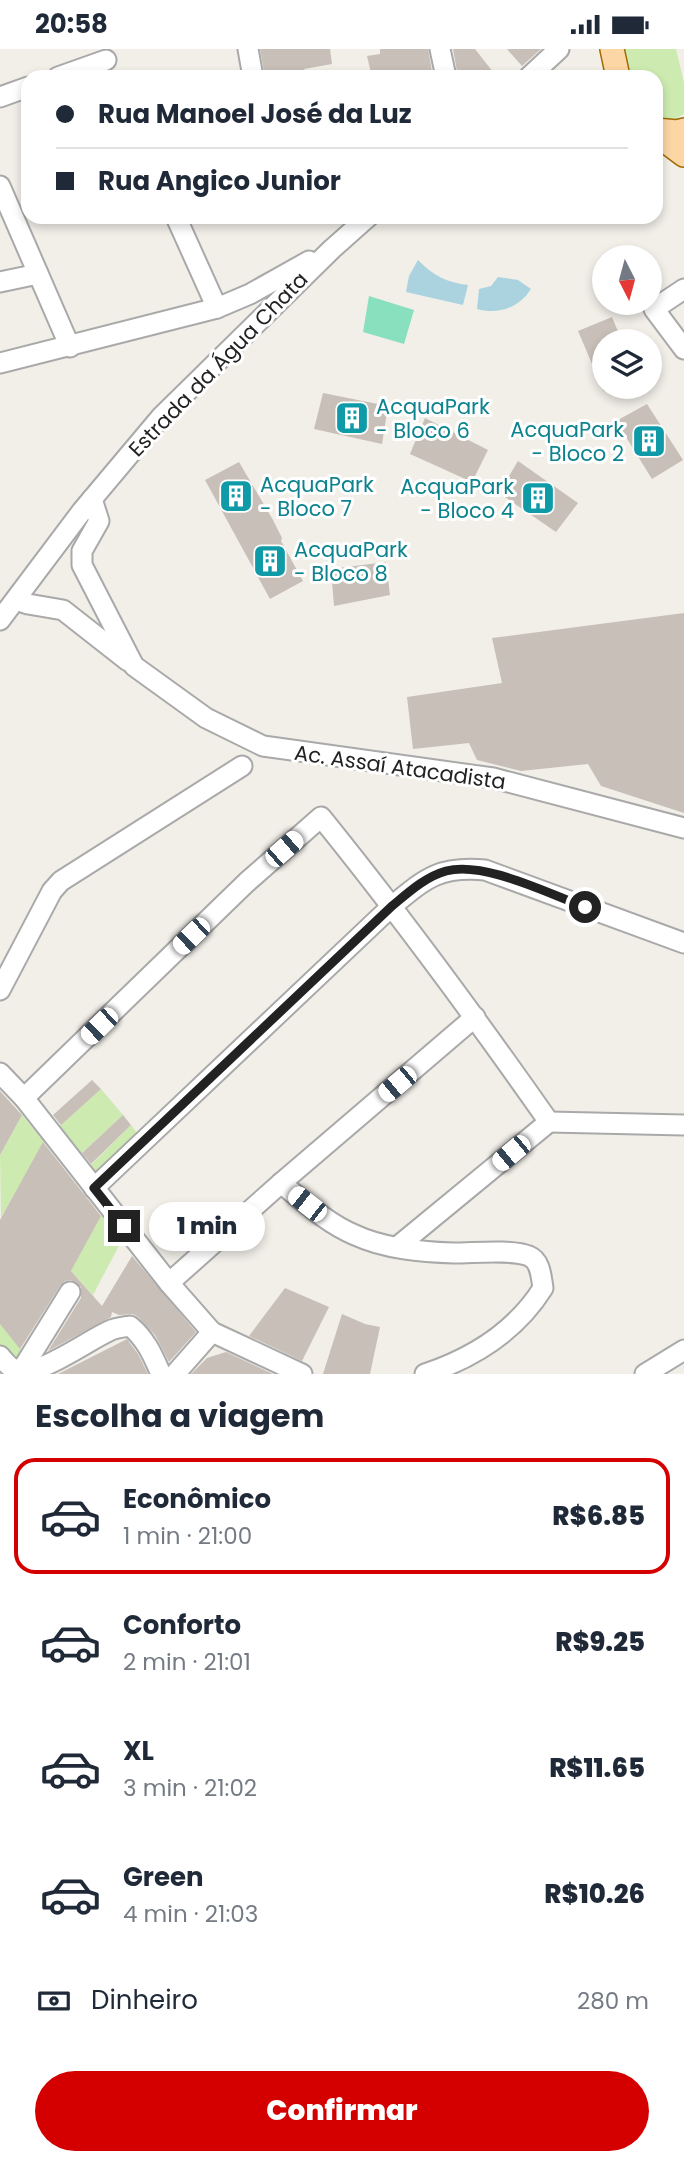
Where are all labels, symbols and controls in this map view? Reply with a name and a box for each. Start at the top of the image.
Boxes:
text: 20:58 [35,6,108,42]
text: Rua Manoel José da Luz [98,96,412,132]
text: Rua Angico Junior [98,163,341,199]
north arrow [592,245,662,315]
map controls [592,245,662,399]
street label: Estrada da Água Chata [122,265,314,463]
button: layers [592,329,662,399]
place label: AcquaPark - Bloco 6 [376,392,490,445]
building icon: AcquaPark - Bloco 6 [333,399,371,437]
place label: AcquaPark - Bloco 2 [510,415,624,468]
building icon: AcquaPark - Bloco 2 [630,422,668,460]
place label: AcquaPark - Bloco 7 [260,470,374,523]
place label: AcquaPark - Bloco 4 [400,472,514,525]
building icon: AcquaPark - Bloco 7 [217,477,255,515]
building icon: AcquaPark - Bloco 4 [519,479,557,517]
place label: AcquaPark - Bloco 8 [294,535,408,588]
building icon: AcquaPark - Bloco 8 [251,542,289,580]
street label: Ac. Assaí Atacadista [292,738,508,796]
car [262,827,307,871]
route start [569,891,601,923]
car [169,914,214,958]
car [77,1004,122,1048]
car [375,1062,420,1106]
car [489,1131,534,1175]
car [284,1183,331,1225]
callout: 1 min [148,1201,264,1251]
route end [108,1210,140,1242]
text: 1 min [177,1210,237,1242]
text: Escolha a viagem [35,1393,324,1438]
text: Econômico [123,1481,271,1517]
icon: car [39,1485,102,1548]
text: R$6.85 [552,1498,645,1534]
text: 1 min · 21:00 [123,1520,252,1552]
text: Conforto [123,1607,241,1643]
icon: car [39,1611,102,1674]
text: R$9.25 [555,1624,645,1660]
text: 2 min · 21:01 [123,1646,251,1678]
text: XL [123,1733,154,1769]
icon: car [39,1737,102,1800]
text: R$11.65 [549,1750,645,1786]
text: 3 min · 21:02 [123,1772,257,1804]
text: Green [123,1859,204,1895]
icon: car [39,1863,102,1926]
text: R$10.26 [544,1876,645,1912]
text: 4 min · 21:03 [123,1898,258,1930]
icon: cash [35,1982,73,2020]
text: Dinheiro [91,1982,198,2018]
text: 280 m [577,1985,649,2017]
button: Confirmar [35,2071,649,2151]

